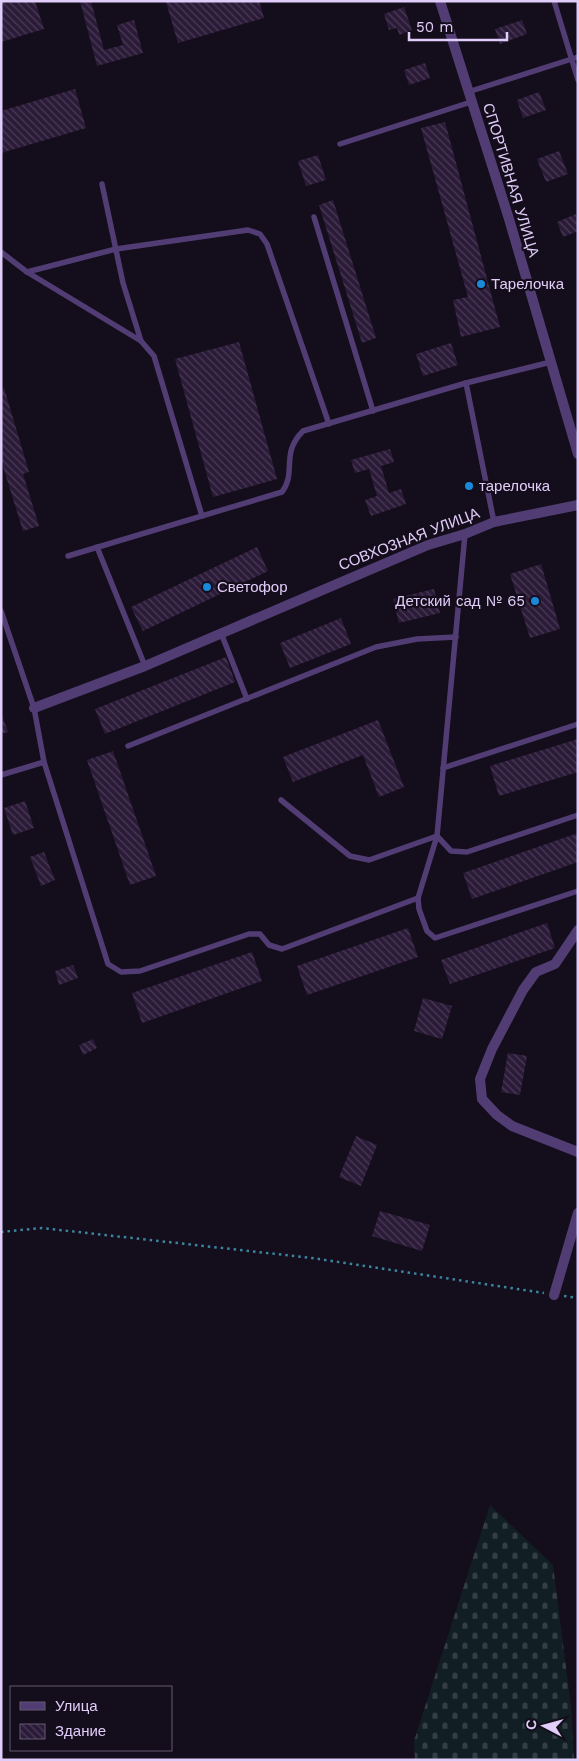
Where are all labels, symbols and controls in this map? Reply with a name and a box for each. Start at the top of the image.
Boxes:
scale bar [409,10,506,42]
text: 50 m [416,18,453,36]
street label: СПОРТИВНАЯ УЛИЦА [479,101,543,259]
place label: Тарелочка [491,275,565,293]
marker: Тарелочка [475,278,487,290]
place label: тарелочка [479,477,551,495]
marker: тарелочка [463,480,475,492]
street label: СОВХОЗНАЯ УЛИЦА [336,504,482,574]
place label: Светофор [217,578,288,596]
marker: Светофор [201,581,213,593]
place label: Детский сад № 65 [395,592,525,610]
marker: Детский сад № 65 [529,595,541,607]
legend [10,1686,172,1751]
text: Улица [55,1697,98,1715]
north arrow [519,1701,569,1751]
text: С [523,1719,540,1731]
text: Здание [55,1722,106,1740]

